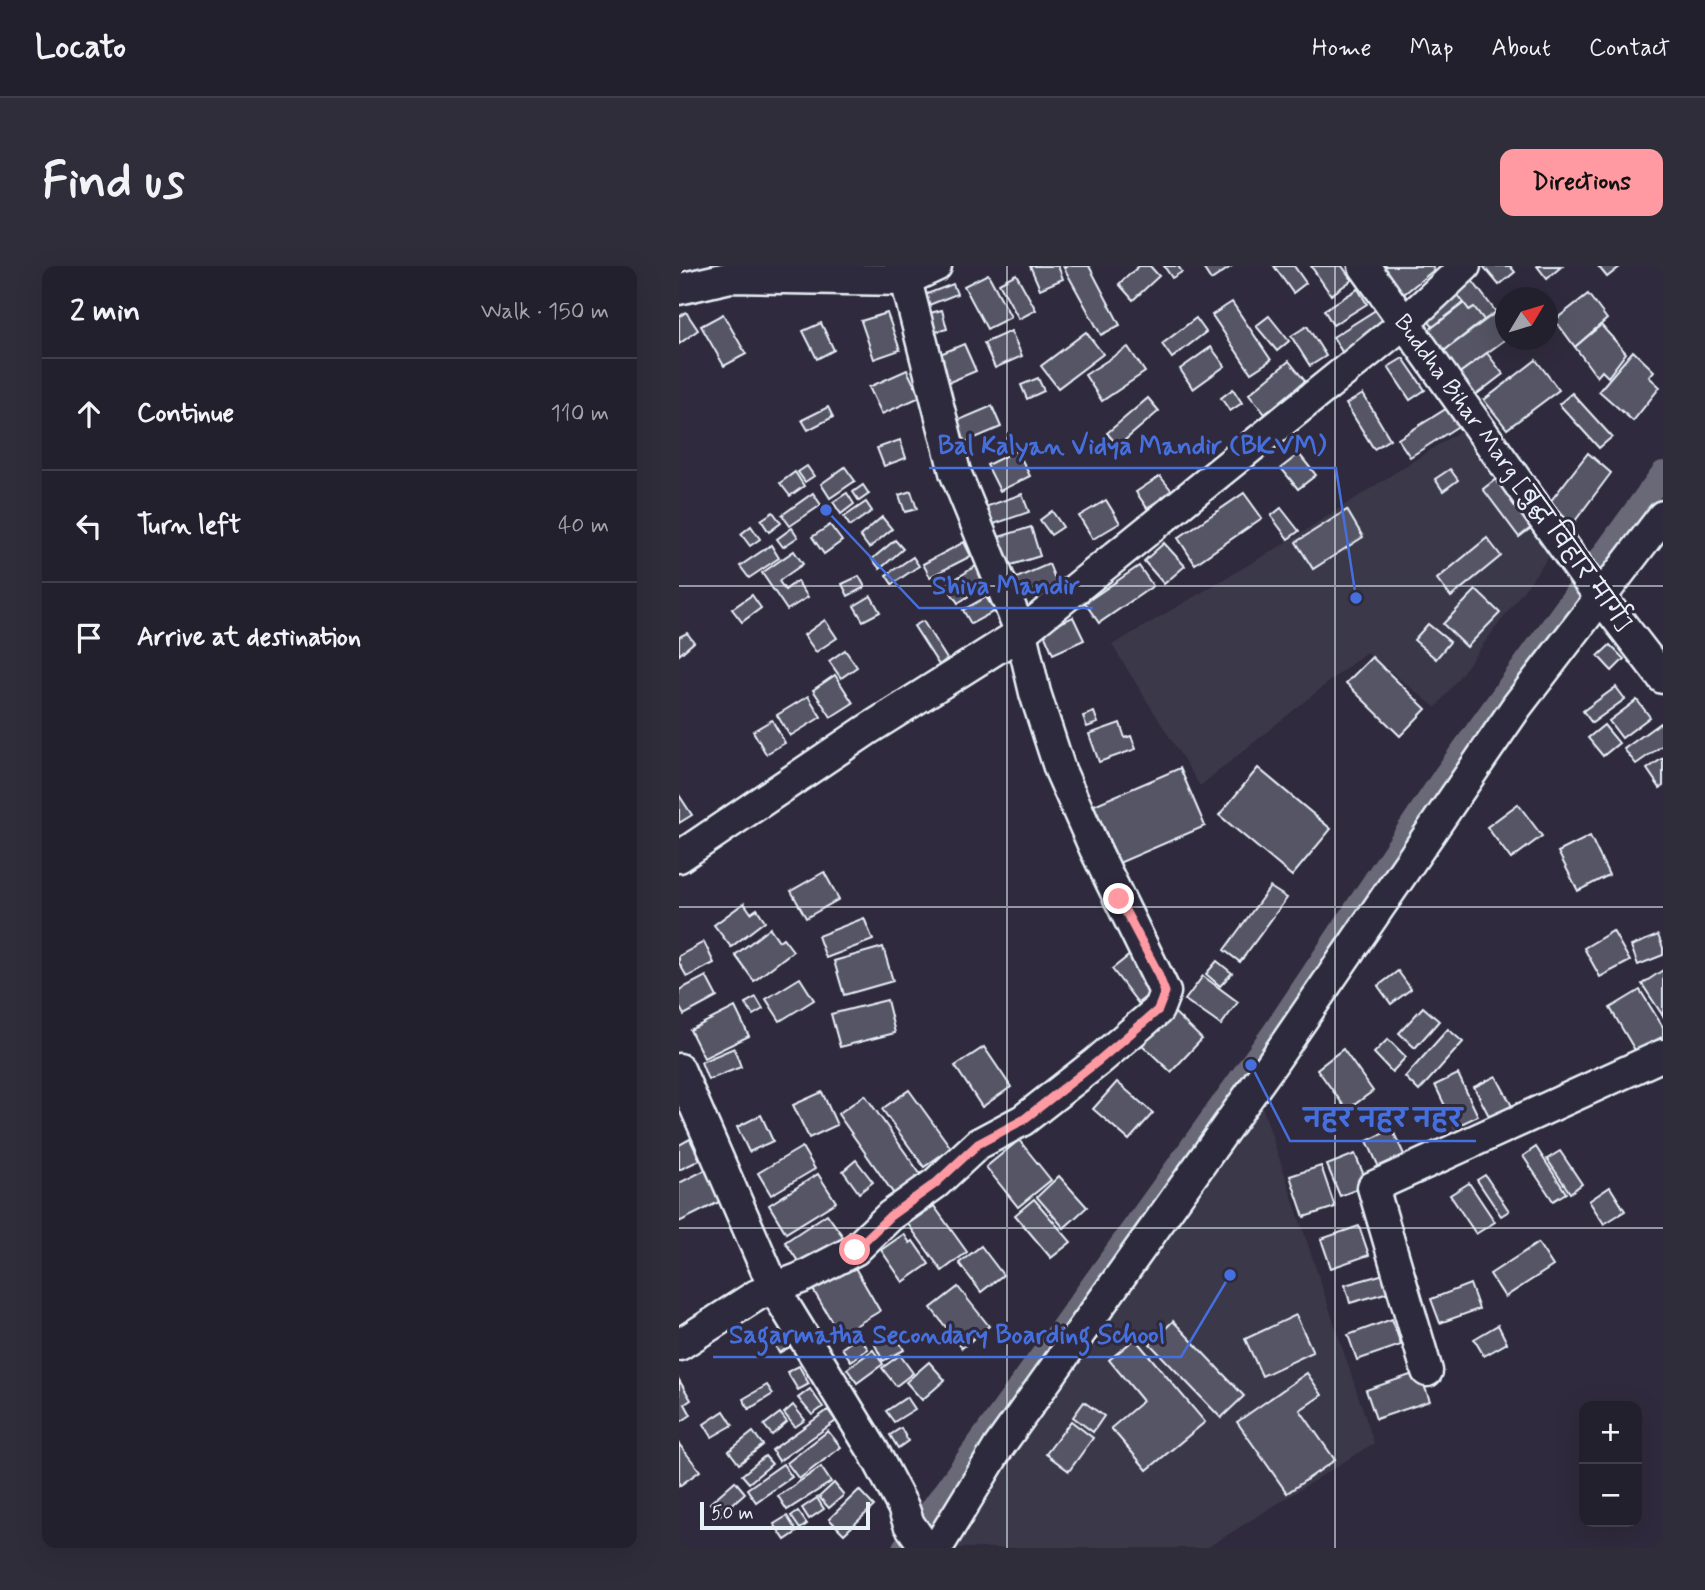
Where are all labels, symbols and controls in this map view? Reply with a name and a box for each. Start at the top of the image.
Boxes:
text: Locato [35,26,126,70]
text: Home [1312,33,1372,64]
text: Map [1410,33,1454,64]
text: About [1492,33,1551,64]
text: Contact [1589,33,1670,64]
button: Directions [1500,149,1663,216]
text: Find us [42,150,185,215]
north arrow [1495,287,1558,350]
text: 2 min [70,292,140,331]
text: Walk · 150 m [481,297,609,327]
street label: Buddha Bihar Marg [बुद्ध विहार मार्ग] [1386,306,1641,638]
icon: ahead [70,395,108,433]
text: Continue [137,397,234,431]
text: 110 m [550,399,609,429]
callout: Bal Kalyan Vidya Mandir (BKVM) [929,421,1336,468]
text: Bal Kalyan Vidya Mandir (BKVM) [938,430,1327,464]
icon: left [70,507,108,545]
text: Turn left [137,509,241,543]
text: 40 m [558,511,609,541]
callout: Shiva Mandir [919,561,1093,608]
text: Shiva Mandir [932,570,1080,604]
icon: arrive [70,619,108,657]
text: Arrive at destination [137,621,361,655]
route end [1103,883,1134,914]
callout: नहर नहर नहर [1290,1094,1476,1141]
text: नहर नहर नहर [1302,1103,1464,1137]
route start [839,1234,870,1265]
callout: Sagarmatha Secondary Boarding School [713,1310,1181,1357]
text: Sagarmatha Secondary Boarding School [729,1319,1165,1356]
map controls [1579,1401,1642,1527]
button: + [1579,1401,1642,1464]
button: − [1579,1464,1642,1527]
scale bar [700,1499,870,1531]
text: 50 m [711,1501,754,1526]

